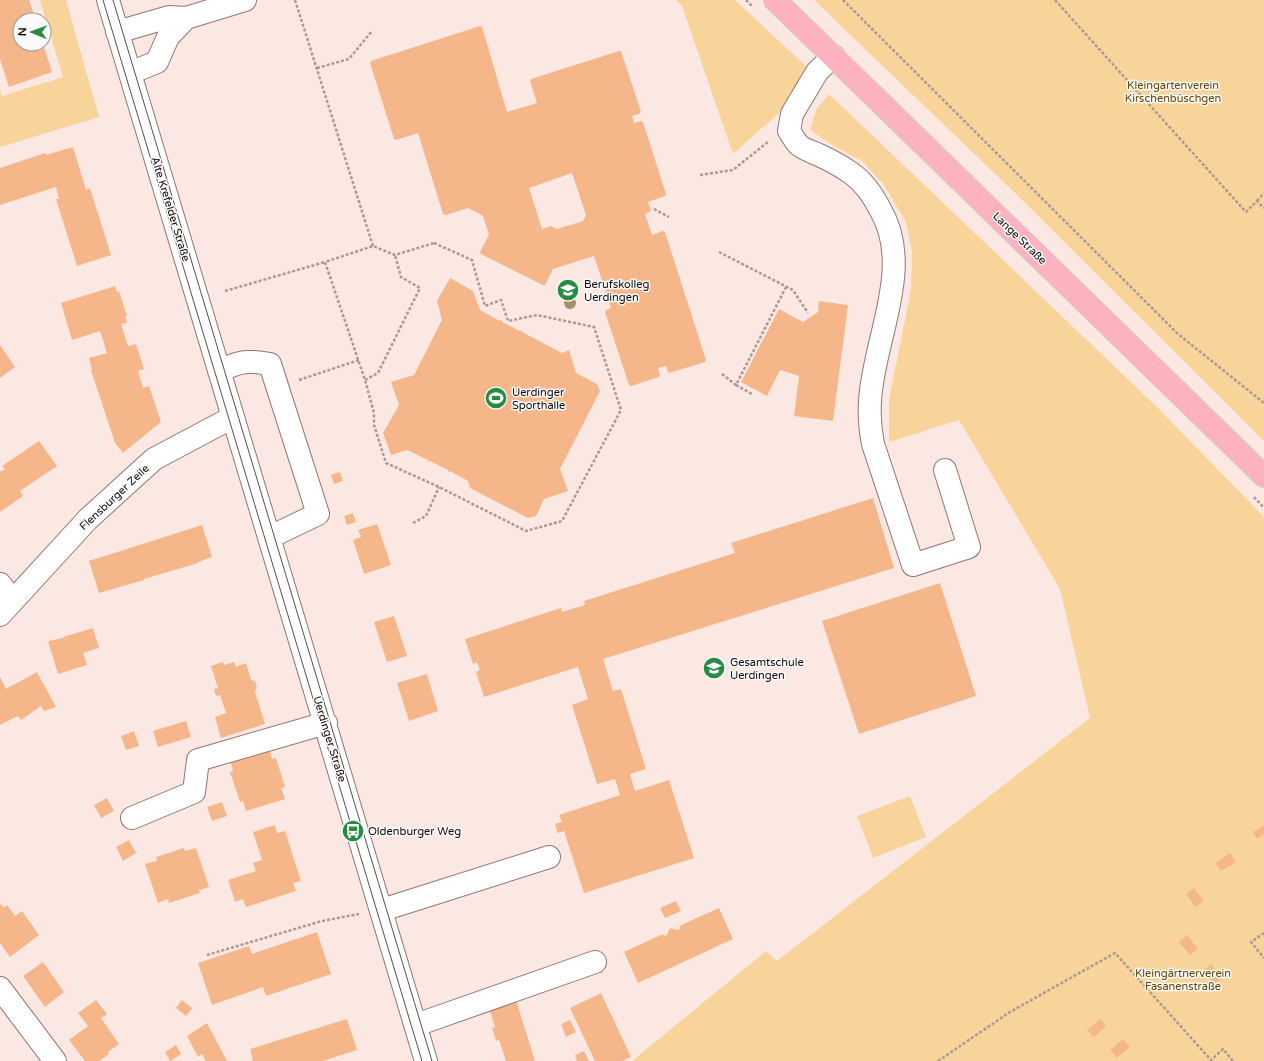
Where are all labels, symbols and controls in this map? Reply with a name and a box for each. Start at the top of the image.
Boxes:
north arrow [12,12,52,52]
text: N [16,27,29,36]
park label: Kleingartenverein Kirschenbüschgen [1125,79,1221,105]
street label: Alte Krefelder Straße [148,155,193,263]
street label: Lange Straße [990,210,1049,267]
school or university icon: Berufskolleg Uerdingen [555,277,581,303]
place label: Berufskolleg Uerdingen [584,278,649,304]
sports icon: Uerdinger Sporthalle [483,385,509,411]
place label: Uerdinger Sporthalle [512,386,565,412]
street label: Flensburger Zeile [77,462,152,533]
school or university icon: Gesamtschule Uerdingen [701,655,727,681]
place label: Gesamtschule Uerdingen [730,656,804,682]
street label: Uerdinger Straße [310,695,349,784]
bus stop icon: Oldenburger Weg [340,818,366,844]
place label: Oldenburger Weg [368,825,461,838]
park label: Kleingärtnerverein Fasanenstraße [1135,967,1231,993]

